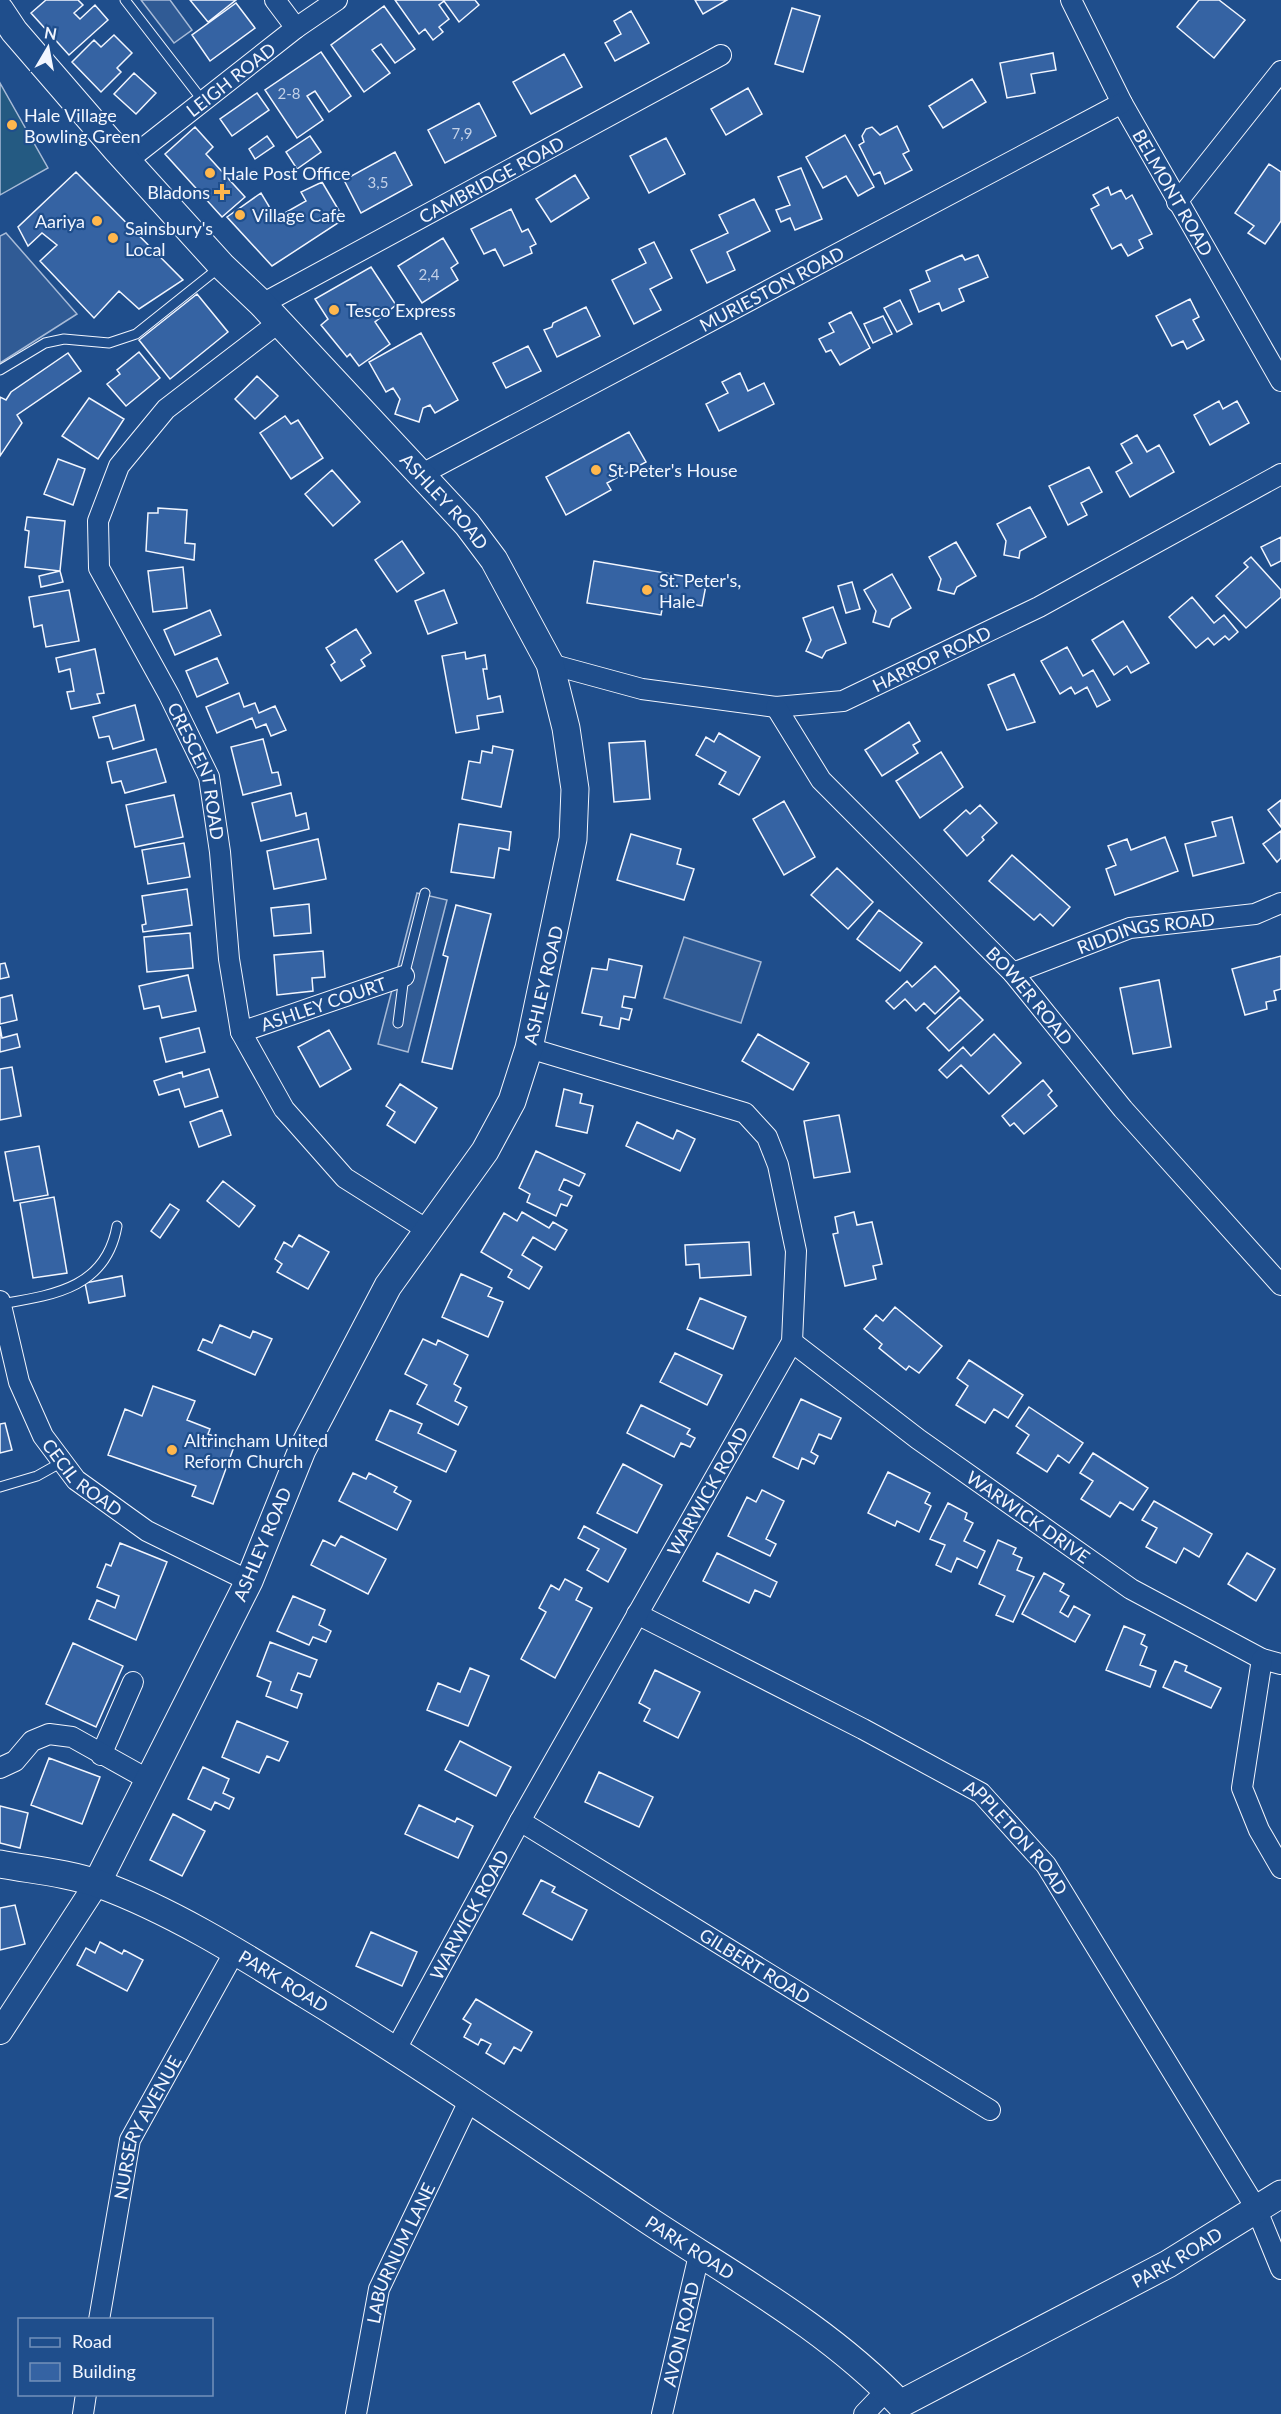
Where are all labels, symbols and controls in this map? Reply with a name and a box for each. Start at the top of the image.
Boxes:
north arrow [18,18,78,78]
text: N [43,22,58,43]
street label: LEIGH ROAD [182,38,280,121]
house number: 2-8 [278,84,300,102]
place label: Hale Village Bowling Green [24,104,141,147]
marker: Hale Village Bowling Green [5,118,19,132]
house number: 7,9 [452,124,472,142]
street label: BELMONT ROAD [1128,125,1218,260]
street label: CAMBRIDGE ROAD [415,131,568,228]
place label: Hale Post Office [222,162,350,184]
marker: Hale Post Office [203,166,217,180]
house number: 3,5 [368,173,388,191]
place label: Bladons [147,181,210,203]
marker: Bladons [215,185,229,199]
place label: Village Cafe [252,204,346,226]
marker: Village Cafe [233,208,247,222]
place label: Aariya [35,210,85,232]
marker: Aariya [90,214,104,228]
place label: Sainsbury's Local [125,217,213,260]
marker: Sainsbury's Local [106,231,120,245]
street label: MURIESTON ROAD [696,241,848,336]
house number: 2,4 [419,265,440,283]
place label: Tesco Express [346,299,456,321]
marker: Tesco Express [327,303,341,317]
street label: ASHLEY ROAD [396,449,493,554]
place label: St Peter's House [608,459,738,481]
marker: St Peter's House [589,463,603,477]
place label: St. Peter's, Hale [659,569,741,612]
marker: St. Peter's, Hale [640,583,654,597]
street label: HARROP ROAD [869,621,994,696]
street label: CRESCENT ROAD [163,699,229,841]
street label: RIDDINGS ROAD [1074,908,1216,958]
street label: ASHLEY ROAD [519,923,567,1047]
street label: BOWER ROAD [982,942,1078,1049]
street label: ASHLEY COURT [258,972,389,1035]
street label: WARWICK ROAD [662,1423,753,1559]
place label: Altrincham United Reform Church [184,1429,328,1472]
street label: CECIL ROAD [38,1434,127,1521]
marker: Altrincham United Reform Church [165,1443,179,1457]
street label: WARWICK DRIVE [962,1466,1094,1568]
street label: ASHLEY ROAD [228,1484,296,1604]
street label: APPLETON ROAD [960,1775,1073,1899]
street label: WARWICK ROAD [425,1846,513,1983]
street label: GILBERT ROAD [696,1923,815,2008]
street label: PARK ROAD [235,1945,332,2017]
street label: NURSERY AVENUE [109,2052,186,2201]
street label: LABURNUM LANE [362,2179,439,2325]
street label: PARK ROAD [642,2211,739,2284]
street label: PARK ROAD [1128,2222,1226,2292]
street label: AVON ROAD [658,2280,703,2389]
legend [18,2318,213,2396]
text: Road [72,2330,112,2352]
text: Building [72,2360,136,2382]

